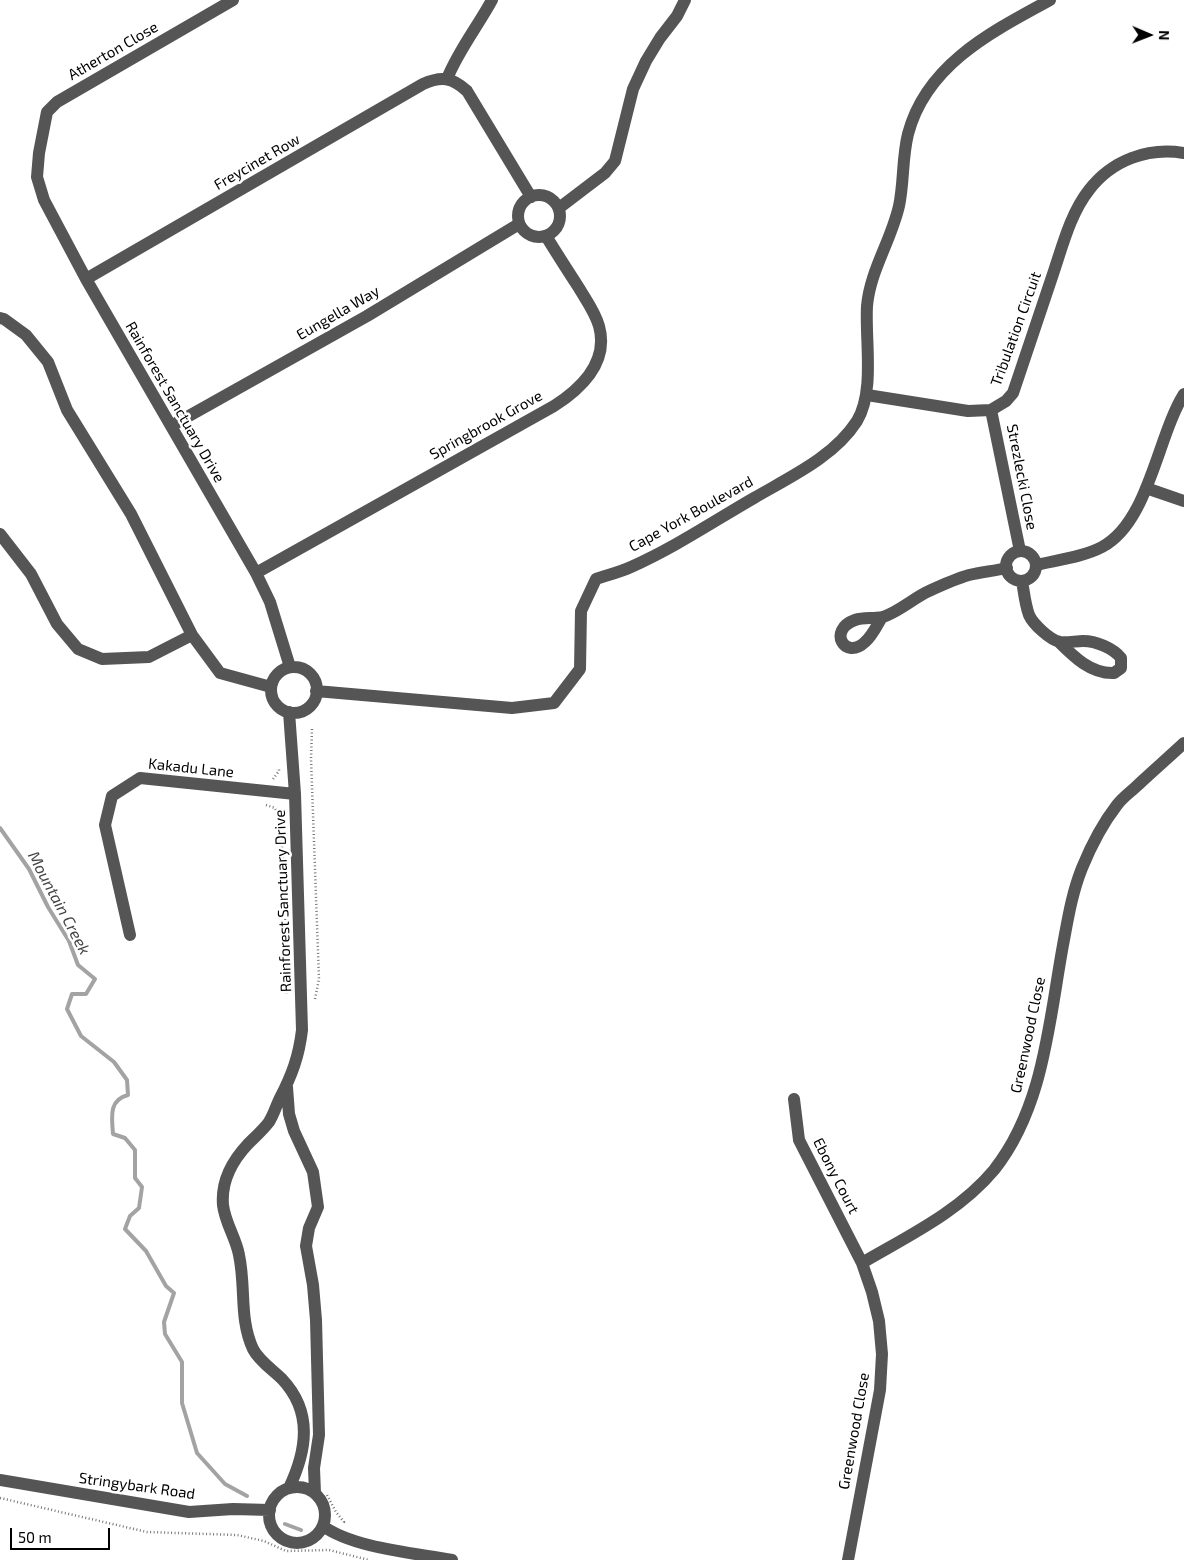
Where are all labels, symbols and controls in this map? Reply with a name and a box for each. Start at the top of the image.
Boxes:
north arrow [1124,10,1174,60]
street label: Atherton Close [65,18,161,84]
text: N [1156,30,1173,40]
street label: Freycinet Row [211,130,303,194]
street label: Tribulation Circuit [987,269,1045,389]
street label: Eungella Way [293,282,383,344]
street label: Rainforest Sanctuary Drive [122,318,228,486]
street label: Springbrook Grove [427,387,545,463]
street label: Strezlecki Close [1003,423,1041,531]
street label: Cape York Boulevard [626,472,756,556]
street label: Kakadu Lane [147,755,235,781]
street label: Rainforest Sanctuary Drive [271,809,295,993]
water label: Mountain Creek [24,848,94,958]
street label: Greenwood Close [1007,975,1049,1095]
street label: Ebony Court [809,1135,863,1217]
street label: Greenwood Close [835,1371,873,1491]
street label: Stringybark Road [78,1469,196,1503]
scale bar [12,1518,112,1550]
text: 50 m [18,1528,52,1546]

